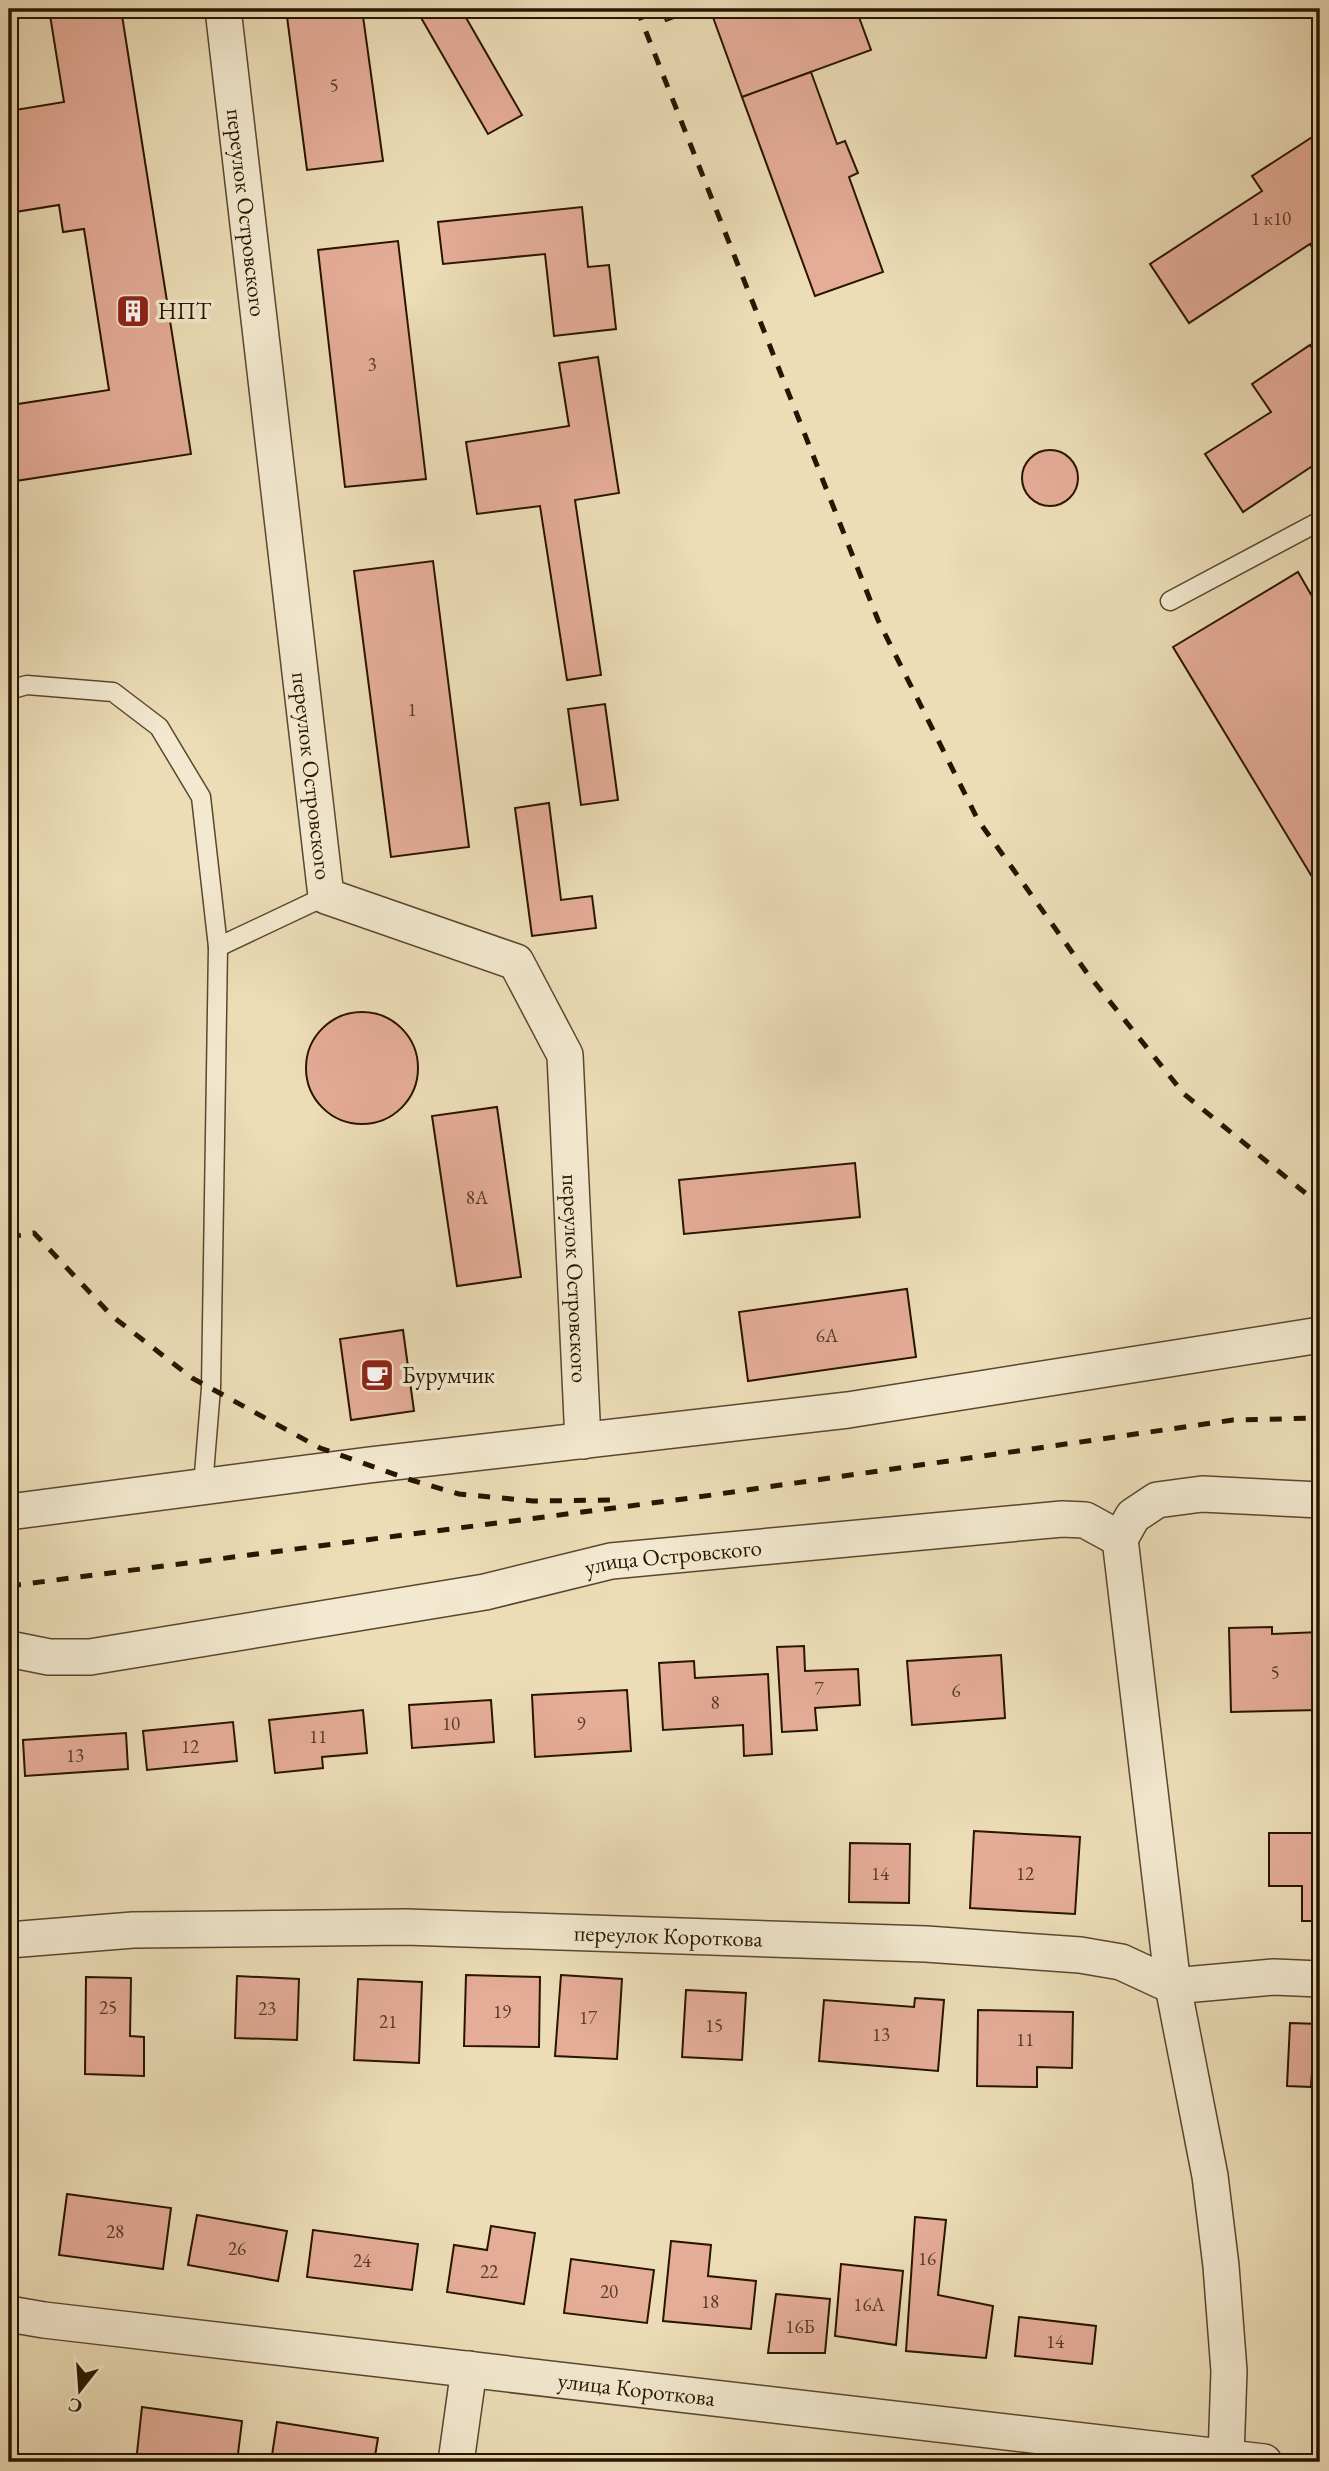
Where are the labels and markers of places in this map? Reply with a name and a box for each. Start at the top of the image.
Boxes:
building icon: НПТ [114,292,152,330]
place label: НПТ [158,296,212,326]
cafe icon: Бурумчик [358,1356,396,1394]
place label: Бурумчик [402,1360,495,1390]

